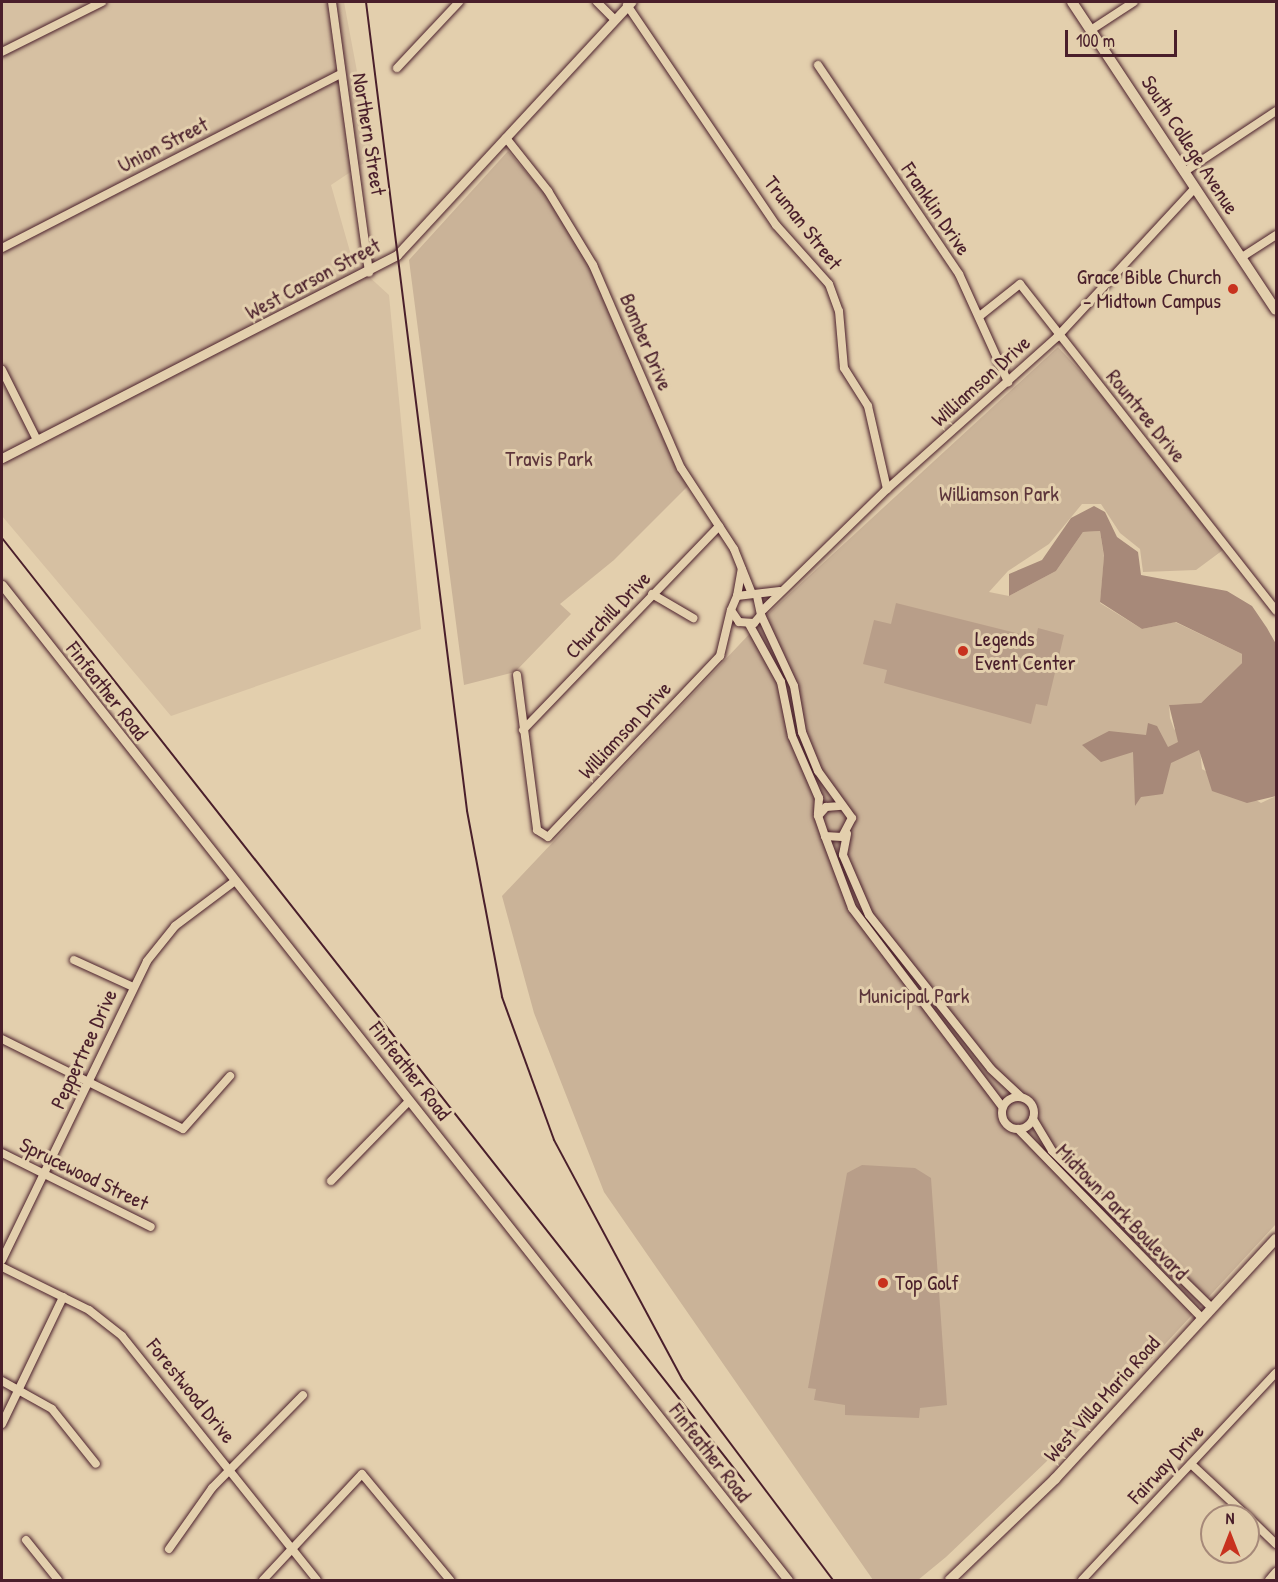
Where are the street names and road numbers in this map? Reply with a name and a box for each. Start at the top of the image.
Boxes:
street label: Northern Street [347,71,391,197]
street label: South College Avenue [1136,71,1244,219]
street label: Union Street [114,112,212,178]
street label: Franklin Drive [896,158,976,260]
street label: Truman Street [759,171,847,275]
street label: West Carson Street [241,233,385,325]
street label: Bomber Drive [614,290,678,394]
street label: Williamson Drive [926,330,1036,432]
street label: Rountree Drive [1101,364,1191,468]
street label: Churchill Drive [560,566,656,664]
street label: Finfeather Road [61,637,153,745]
street label: Williamson Drive [573,676,677,784]
street label: Peppertree Drive [45,985,123,1113]
street label: Finfeather Road [364,1017,456,1125]
street label: Sprucewood Street [15,1132,153,1216]
street label: Midtown Park Boulevard [1051,1139,1193,1285]
street label: West Villa Maria Road [1039,1331,1165,1467]
street label: Forestwood Drive [141,1334,241,1448]
street label: Finfeather Road [664,1399,756,1507]
street label: Fairway Drive [1123,1419,1209,1509]

